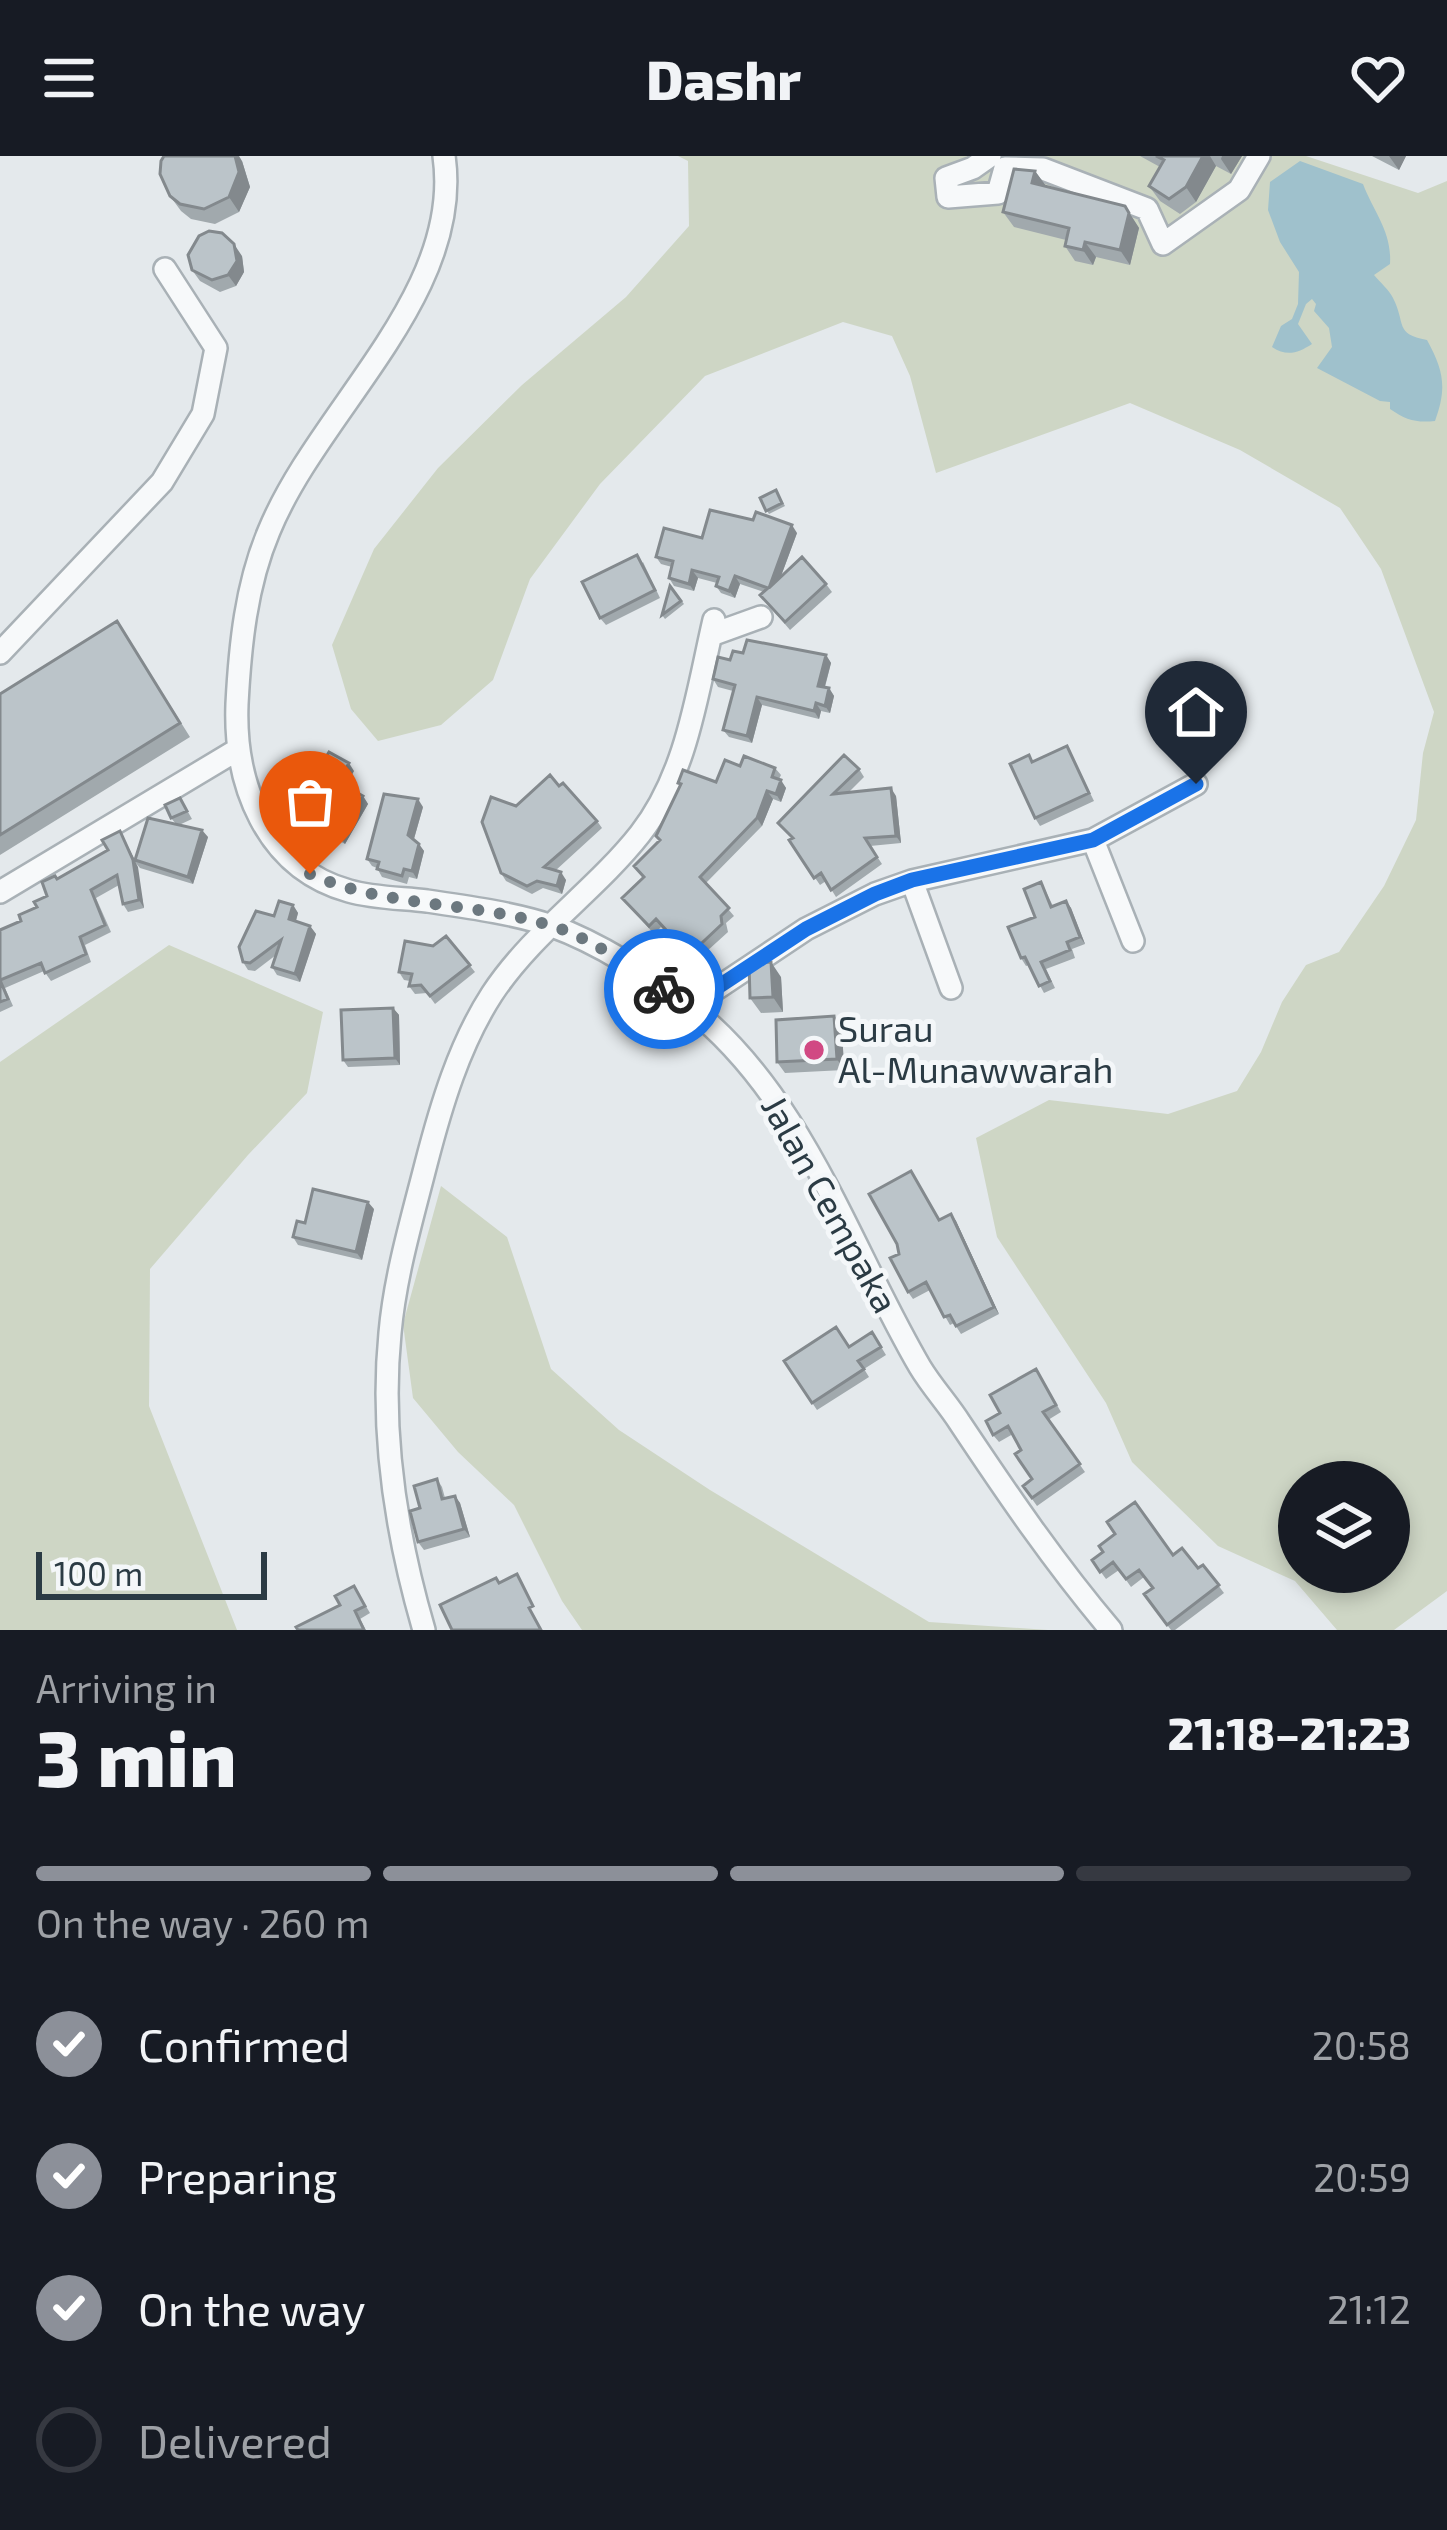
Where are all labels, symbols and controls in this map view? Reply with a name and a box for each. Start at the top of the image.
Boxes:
icon: menu [36,45,102,111]
icon: heart [1345,45,1411,111]
text: Dashr [646,46,801,111]
pin [1145,661,1247,784]
icon: home [1163,679,1229,745]
pin [259,751,361,874]
icon: bag [277,769,343,835]
courier [604,929,724,1049]
icon: bike [631,956,697,1022]
place label: Surau Al-Munawwarah [838,1006,1113,1090]
marker: Surau Al-Munawwarah [801,1037,827,1063]
street label: Jalan Cempaka [754,1087,909,1319]
map controls [1278,1461,1410,1593]
button: layers [1278,1461,1410,1593]
scale bar [36,1546,267,1599]
text: 100 m [54,1553,143,1593]
text: Arriving in [36,1664,217,1711]
text: 21:18–21:23 [1168,1705,1411,1759]
text: 3 min [36,1709,237,1803]
text: On the way · 260 m [36,1899,370,1946]
icon: check [36,2011,102,2077]
text: Confirmed [138,2017,350,2071]
text: 20:58 [1312,2021,1411,2068]
icon: check [36,2143,102,2209]
text: Preparing [138,2149,337,2203]
text: 20:59 [1313,2153,1411,2200]
icon: check [36,2275,102,2341]
text: On the way [138,2281,365,2335]
text: 21:12 [1327,2285,1411,2332]
text: Delivered [138,2413,332,2467]

